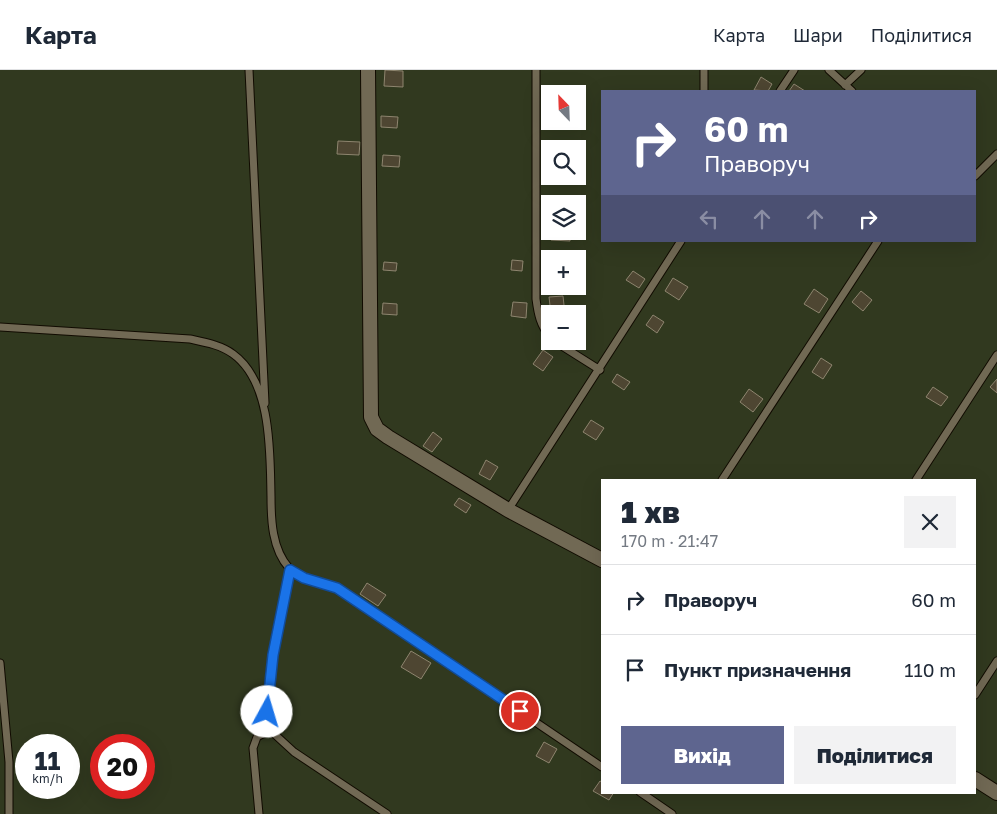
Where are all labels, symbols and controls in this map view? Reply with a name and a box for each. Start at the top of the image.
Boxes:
text: Карта [25,20,97,49]
text: Карта [713,24,765,46]
text: Шари [793,24,843,46]
text: Поділитися [871,24,972,46]
north arrow [541,85,586,130]
map controls [541,85,586,350]
text: 60 m [704,108,788,150]
icon: right [621,110,686,175]
button: search [541,140,586,185]
text: Праворуч [704,150,810,177]
button: layers [541,195,586,240]
icon: left [695,205,723,233]
icon: ahead [748,205,776,233]
icon: ahead [801,205,829,233]
icon: right [854,205,882,233]
button: + [541,250,586,295]
button: − [541,305,586,350]
text: 1 хв [621,494,680,530]
button: close [904,496,956,548]
text: 170 m · 21:47 [621,531,718,551]
icon: right [621,586,649,614]
text: Праворуч [664,588,757,611]
text: 60 m [911,588,956,611]
icon: arrive [621,656,649,684]
text: Пункт призначення [664,658,851,681]
text: 110 m [904,658,956,681]
position arrow [240,685,292,737]
pin [499,690,541,732]
icon: arrive [506,697,534,725]
button: Вихід [621,726,784,784]
button: Поділитися [794,726,956,784]
speed limit sign: 20 [90,734,155,799]
text: 11 [35,745,60,776]
text: km/h [32,771,63,786]

